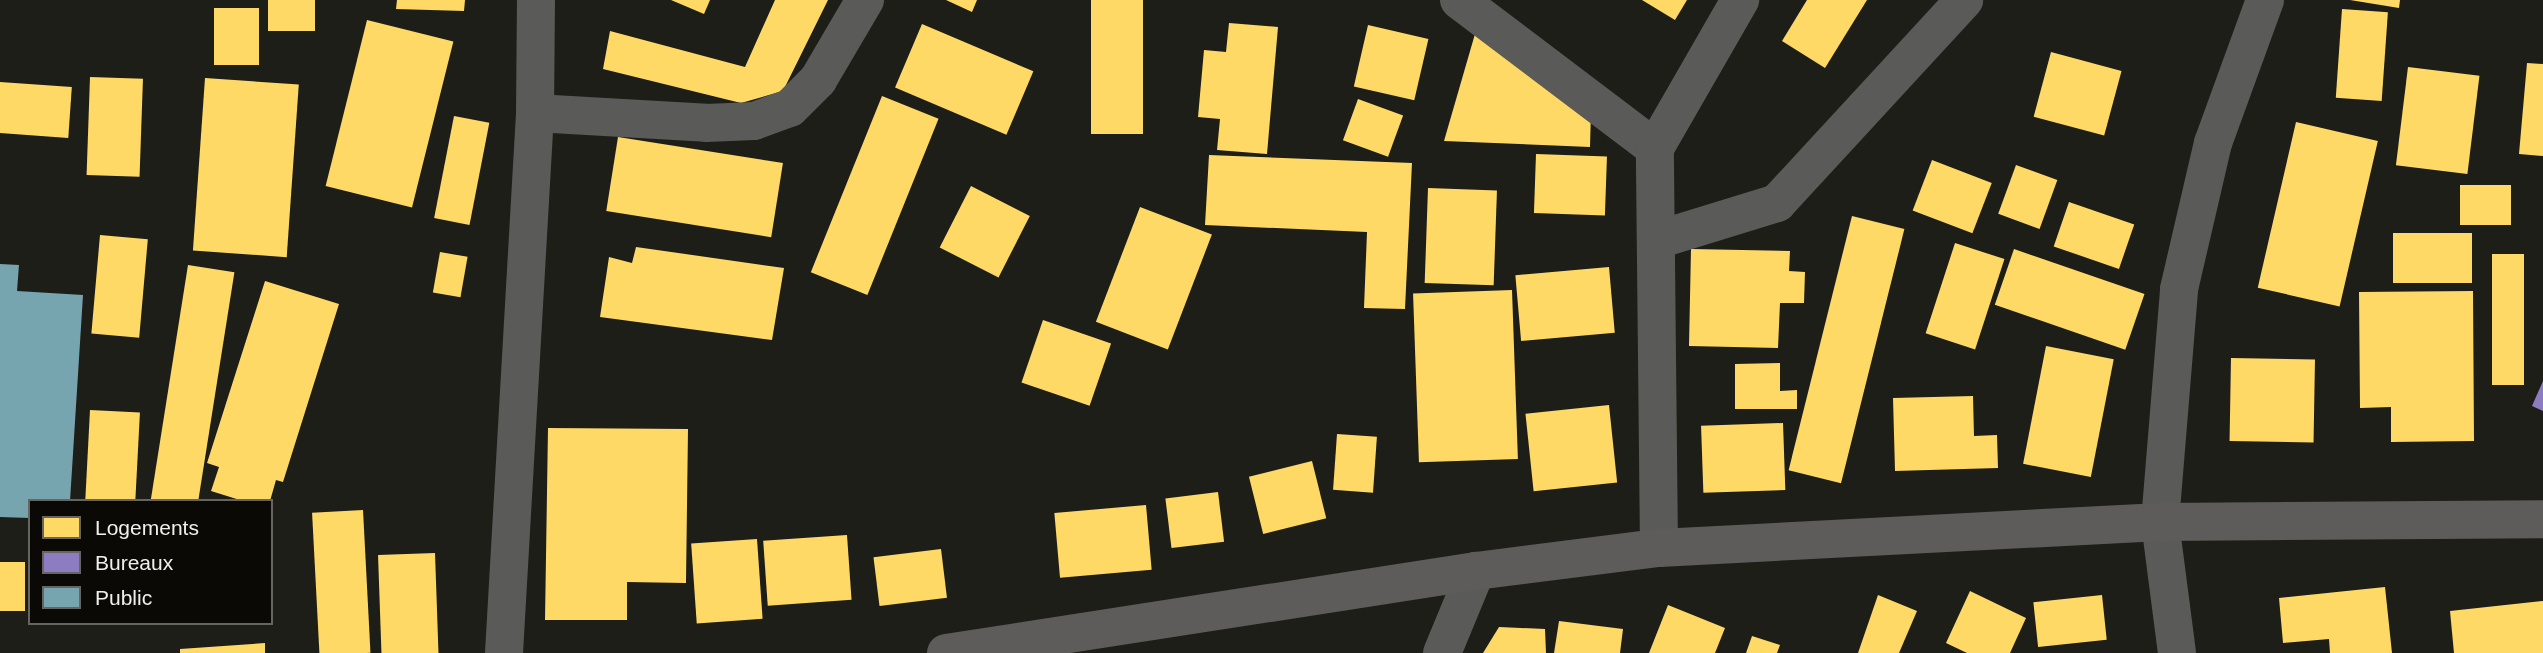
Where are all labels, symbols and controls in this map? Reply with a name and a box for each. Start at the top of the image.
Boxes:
legend [28,499,273,625]
text: Logements [95,516,199,539]
text: Bureaux [95,551,173,574]
text: Public [95,586,152,609]

